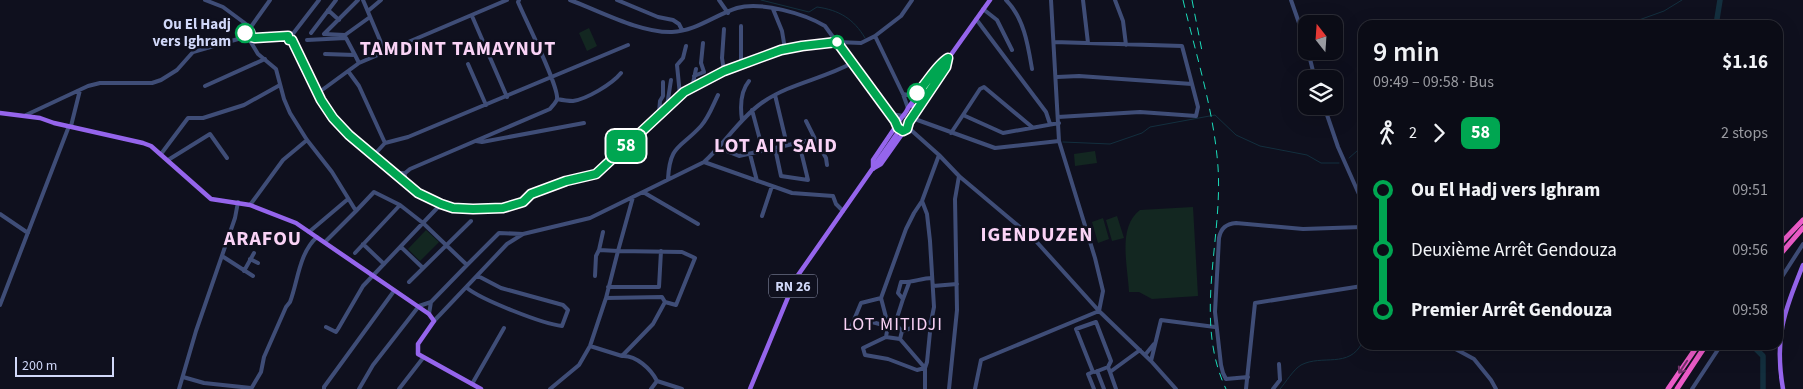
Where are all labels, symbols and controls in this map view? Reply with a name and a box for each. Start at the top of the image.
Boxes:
place label: Ou El Hadj vers Ighram [153,14,231,52]
north arrow [1298,15,1342,60]
map controls [1298,15,1343,115]
marker: Ou El Hadj vers Ighram [235,23,255,43]
text: 9 min [1373,32,1440,72]
district label: TAMDINT TAMAYNUT [360,35,556,63]
unlabelled marker [830,35,844,49]
text: $1.16 [1722,49,1768,76]
button: layers [1298,70,1343,115]
text: 09:49 – 09:58 · Bus [1373,71,1494,93]
unlabelled marker [907,83,927,103]
icon: walk [1373,119,1401,147]
icon: forward [1425,119,1453,147]
text: 58 [1471,120,1490,145]
text: 2 [1409,122,1417,144]
text: 2 stops [1721,122,1768,144]
line badge: 58 [604,130,648,162]
district label: LOT AIT SAID [714,132,838,160]
text: 58 [616,133,636,158]
text: Ou El Hadj vers Ighram [1411,177,1600,204]
text: 09:51 [1732,179,1768,201]
district label: IGENDUZEN [980,221,1094,249]
district label: ARAFOU [223,225,302,253]
text: Deuxième Arrêt Gendouza [1411,237,1617,264]
text: 09:56 [1732,239,1768,261]
road number: RN 26 [769,274,817,298]
text: Premier Arrêt Gendouza [1411,297,1612,324]
text: 09:58 [1732,299,1768,321]
district label: LOT MITIDJI [843,312,943,337]
scale bar [15,354,114,377]
text: 200 m [22,356,57,376]
one-way arrow [1678,360,1688,374]

